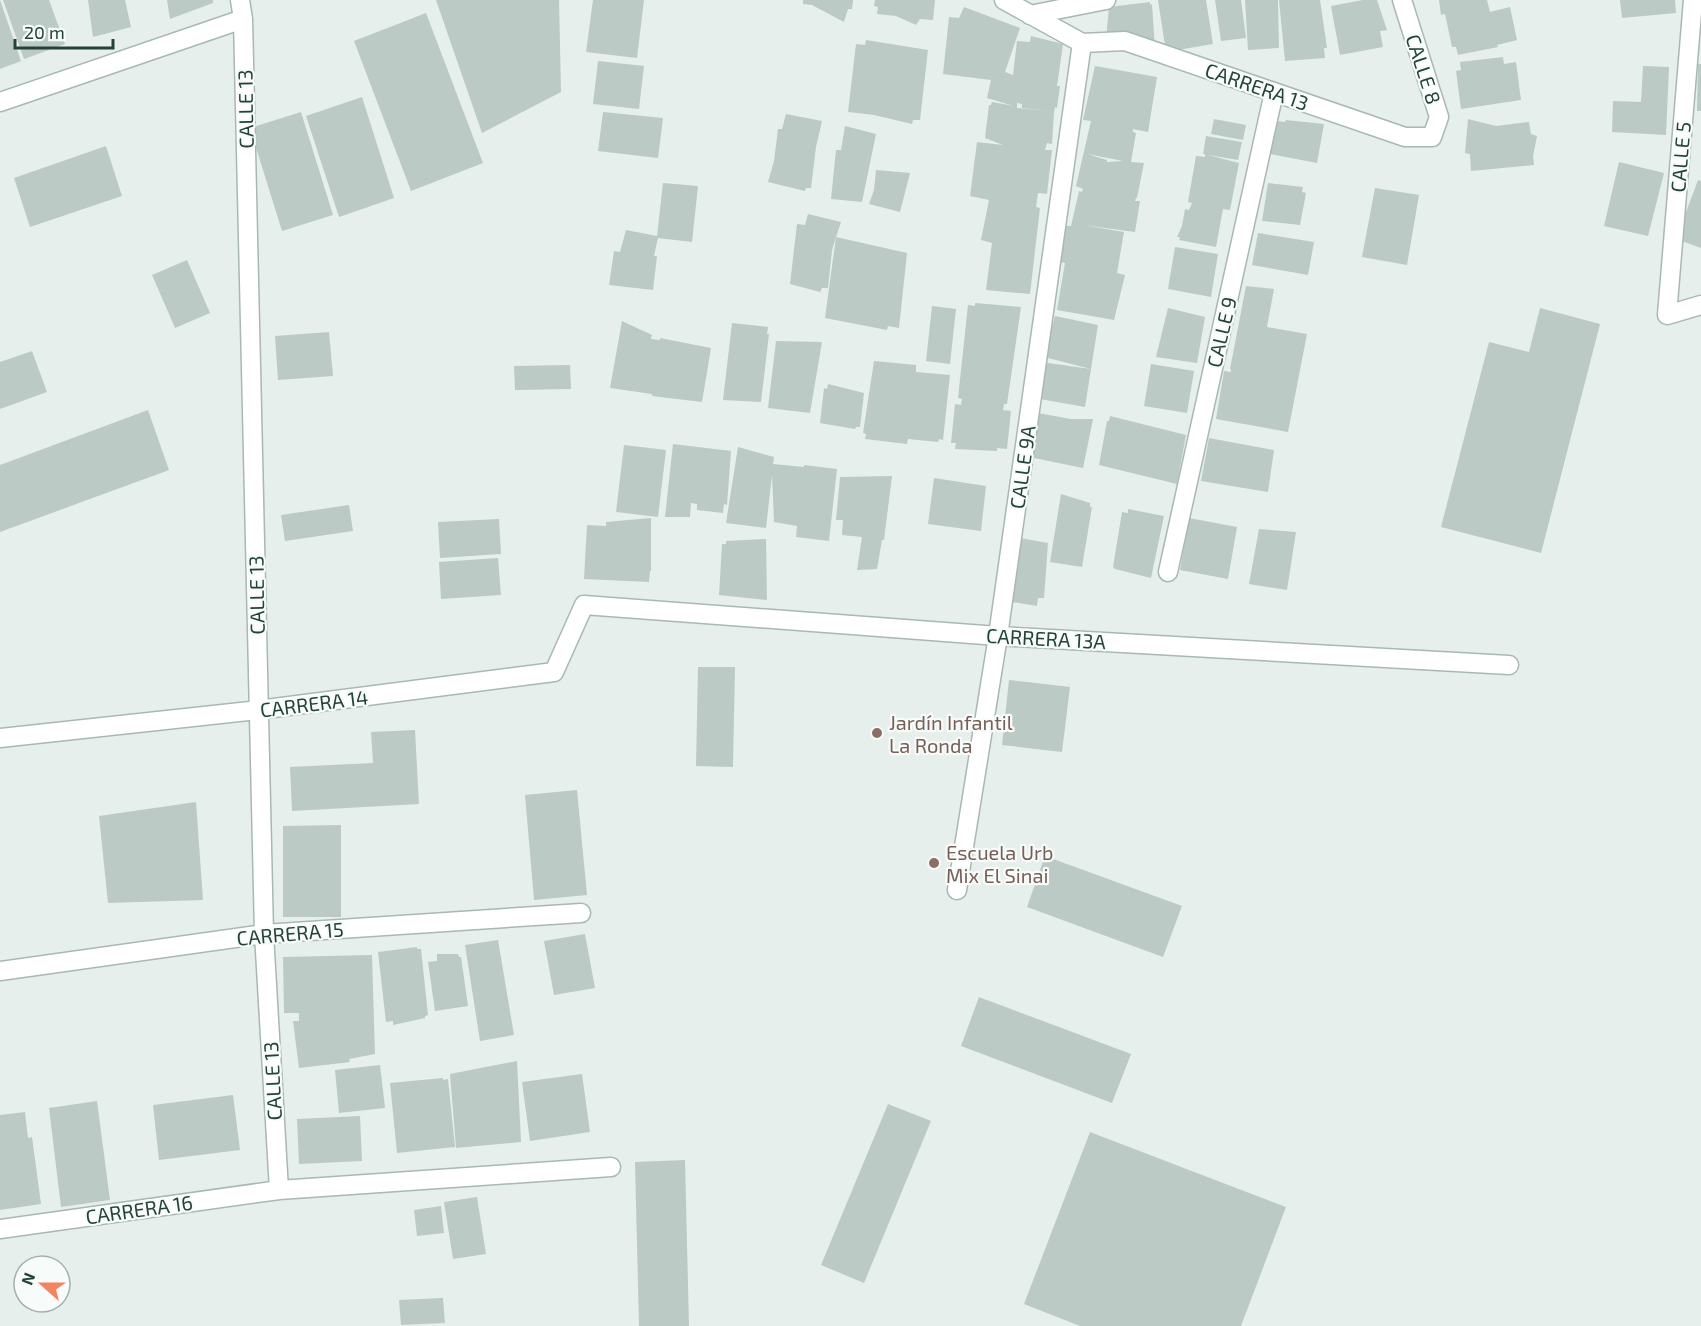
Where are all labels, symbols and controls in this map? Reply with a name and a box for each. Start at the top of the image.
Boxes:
scale bar [15,12,112,50]
text: 20 m [24,21,65,43]
street label: CALLE 8 [1401,31,1447,107]
street label: CARRERA 13 [1202,57,1312,115]
street label: CALLE 13 [232,69,258,149]
street label: CALLE 5 [1665,121,1695,193]
street label: CALLE 9 [1201,294,1241,370]
street label: CALLE 9A [1004,423,1040,510]
street label: CALLE 13 [243,555,269,635]
street label: CARRERA 13A [985,623,1107,653]
street label: CARRERA 14 [259,684,369,722]
place label: Jardín Infantil La Ronda [889,710,1013,757]
marker: Jardín Infantil La Ronda [870,726,884,740]
place label: Escuela Urb Mix El Sinai [946,840,1053,887]
marker: Escuela Urb Mix El Sinai [927,856,941,870]
street label: CARRERA 15 [236,916,344,950]
street label: CALLE 13 [258,1041,286,1121]
street label: CARRERA 16 [84,1190,194,1228]
north arrow [12,1254,72,1314]
text: N [17,1270,38,1287]

